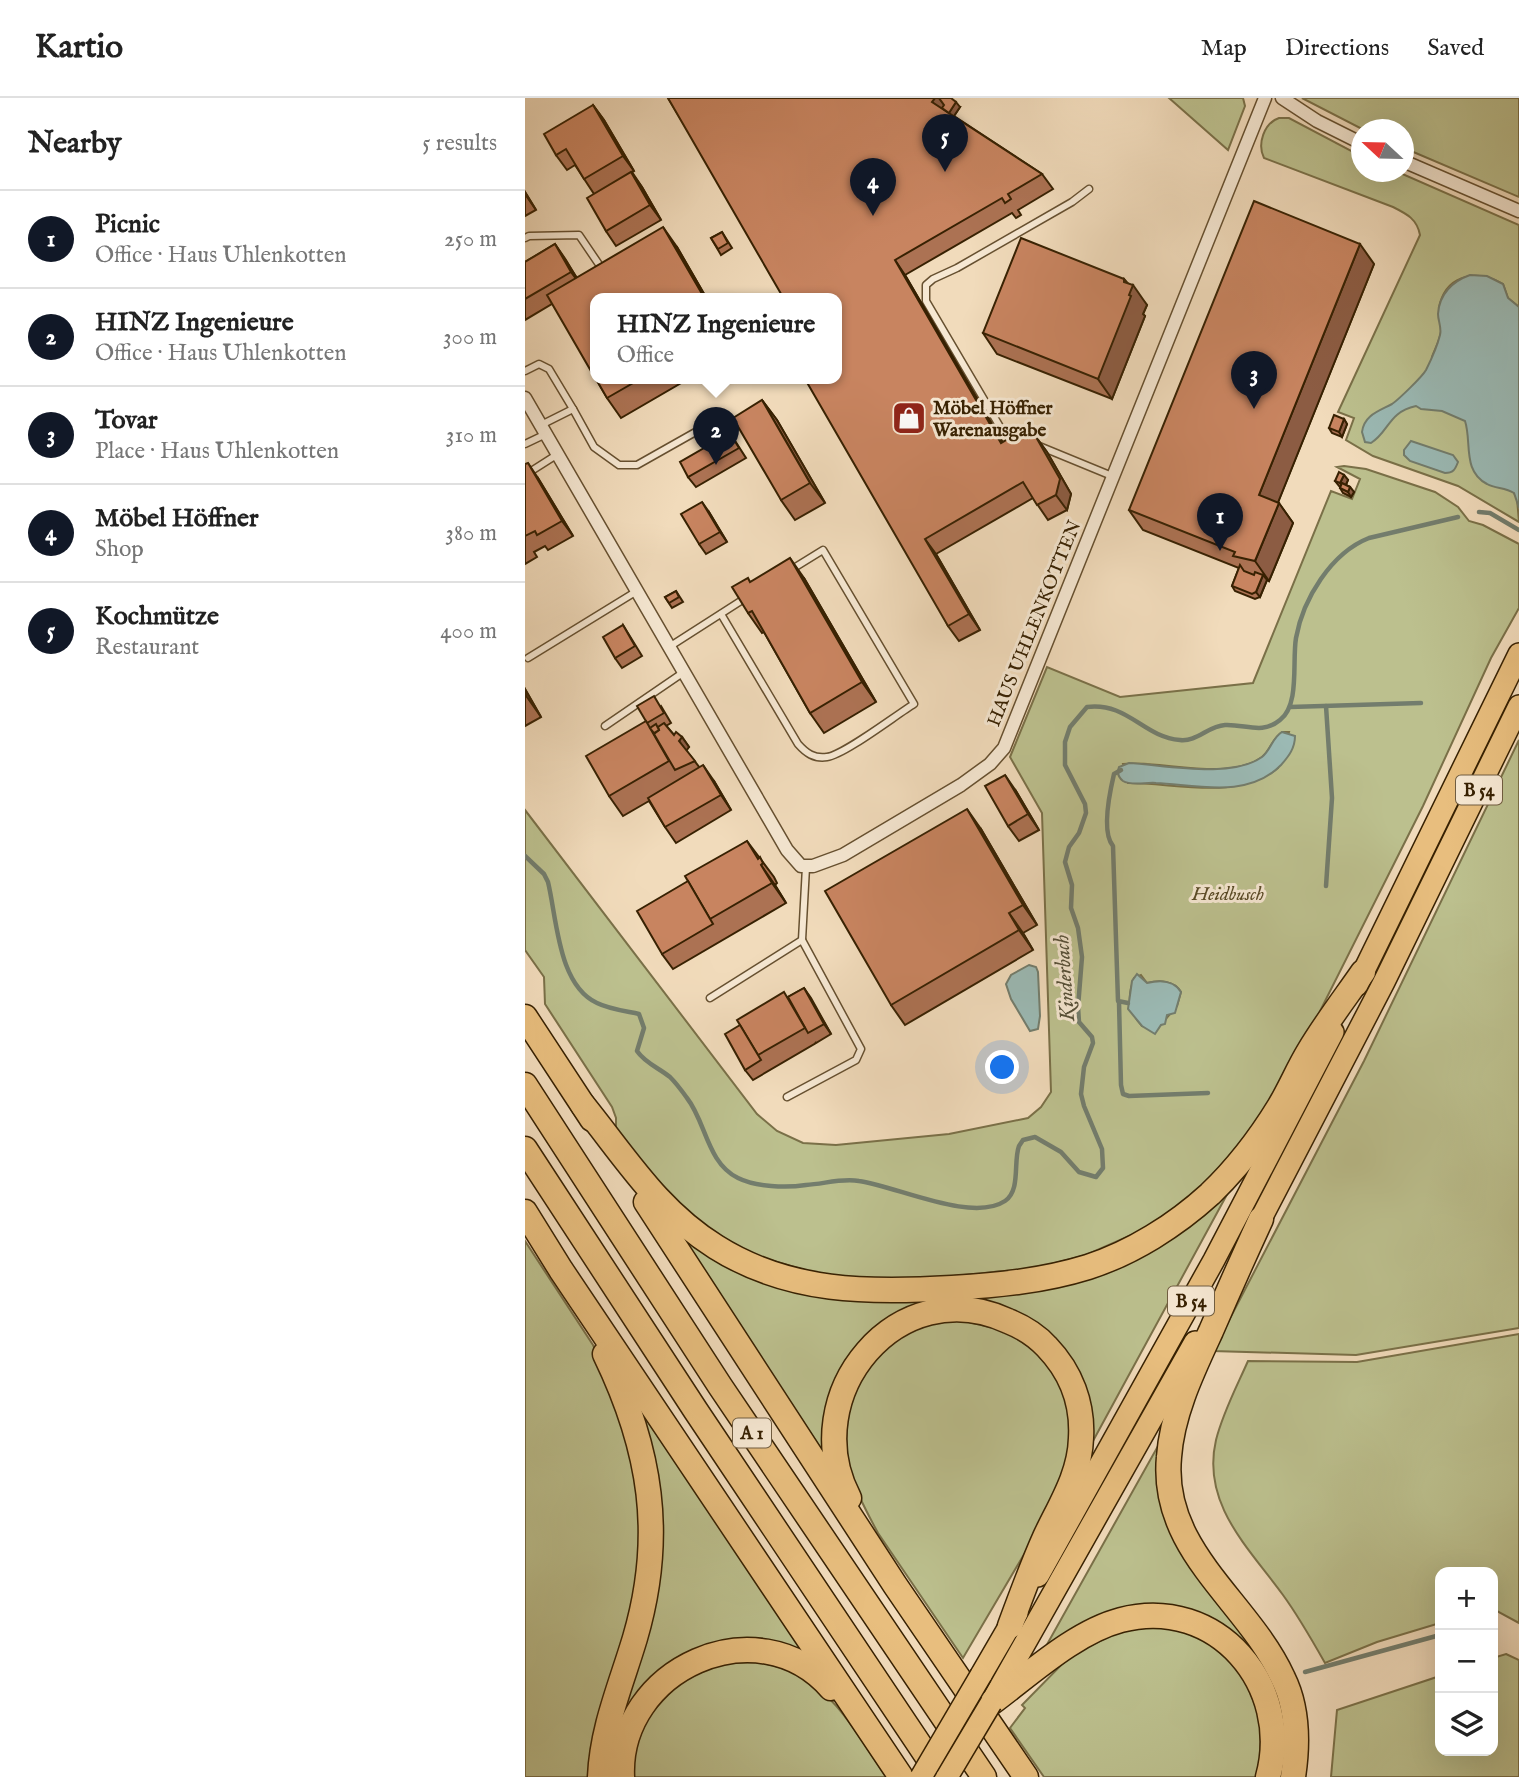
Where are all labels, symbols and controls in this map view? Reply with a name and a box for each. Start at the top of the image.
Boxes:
text: Kartio [35,27,123,69]
text: Map [1201,33,1247,64]
text: Directions [1285,33,1389,64]
text: Saved [1427,33,1484,64]
pin: 5 [922,114,968,172]
north arrow [1351,119,1414,182]
text: Nearby [28,125,121,163]
text: 5 results [422,129,497,158]
pin: 4 [850,158,896,216]
text: Picnic [95,208,160,241]
text: 1 [47,225,55,254]
text: 250 m [444,225,497,254]
text: Office · Haus Uhlenkotten [95,241,346,270]
popup [590,293,842,384]
text: HINZ Ingenieure [95,306,294,339]
text: HINZ Ingenieure [617,308,815,341]
text: 2 [46,323,56,352]
text: 300 m [443,323,497,352]
text: Office · Haus Uhlenkotten [95,339,346,368]
text: Office [617,341,674,370]
pin: 3 [1231,351,1277,409]
place label: Möbel Höffner Warenausgabe [932,397,1054,443]
shop icon: Möbel Höffner Warenausgabe [890,399,928,437]
text: Tovar [95,404,158,437]
pin: 2 [693,407,739,465]
text: 3 [47,421,55,450]
text: 310 m [446,421,497,450]
text: Place · Haus Uhlenkotten [95,437,339,466]
pin: 1 [1197,493,1243,551]
text: Möbel Höffner [95,502,259,535]
street label: HAUS UHLENKOTTEN [982,517,1087,730]
text: 4 [45,519,57,548]
text: 380 m [445,519,497,548]
text: Shop [95,535,144,564]
text: Kochmütze [95,600,219,633]
text: 5 [47,617,55,646]
text: 400 m [440,617,497,646]
text: Restaurant [95,633,199,662]
road number: B 54 [1456,776,1502,804]
park label: Heidbusch [1191,883,1264,907]
water label: Kinderbach [1049,934,1082,1023]
your location [985,1050,1019,1084]
road number: B 54 [1168,1286,1214,1316]
road number: A 1 [733,1418,771,1448]
map controls [1435,1567,1498,1756]
button: + [1435,1567,1498,1630]
button: − [1435,1630,1498,1693]
button: layers [1435,1693,1498,1756]

